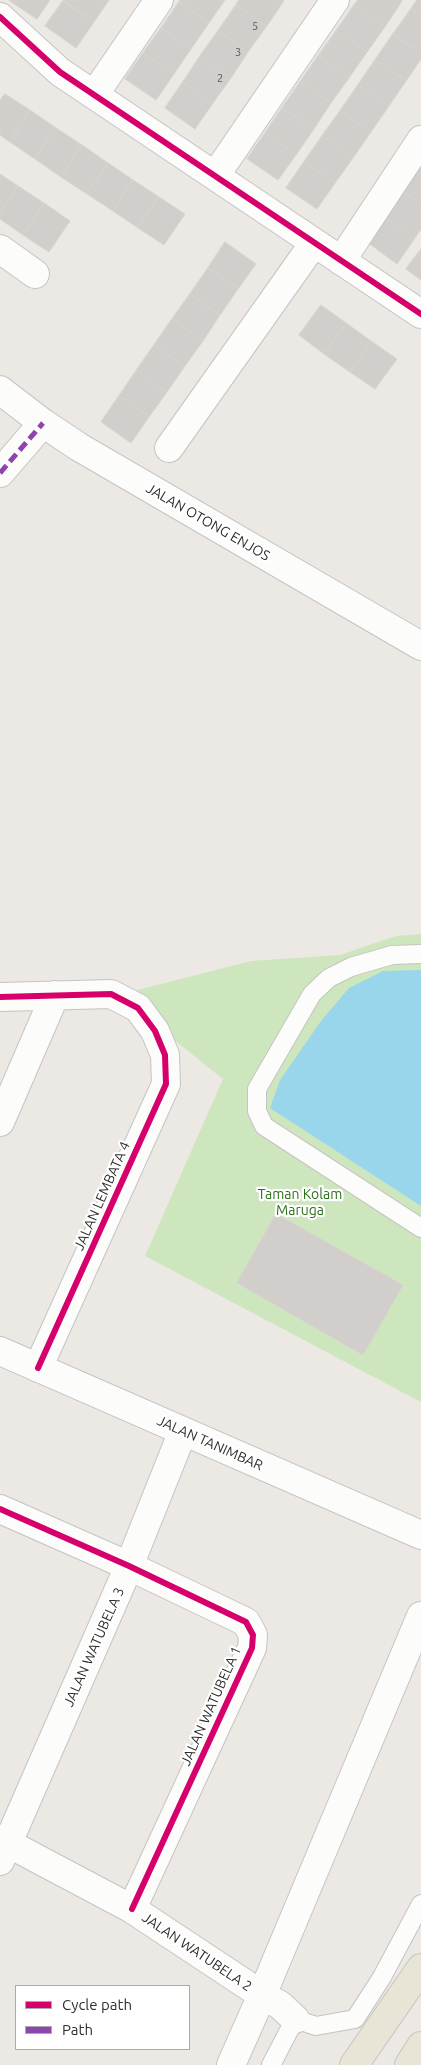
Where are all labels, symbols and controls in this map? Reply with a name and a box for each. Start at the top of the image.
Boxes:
house number: 5 [252,19,258,33]
house number: 3 [235,45,241,59]
house number: 2 [217,71,223,85]
street label: JALAN OTONG ENJOS [143,480,273,564]
street label: JALAN LEMBATA 4 [70,1139,134,1253]
park label: Taman Kolam Maruga [258,1186,342,1218]
street label: JALAN TANIMBAR [154,1412,266,1474]
street label: JALAN WATUBELA 3 [60,1585,128,1709]
street label: JALAN WATUBELA 1 [177,1644,245,1768]
street label: JALAN WATUBELA 2 [139,1909,255,1995]
legend [15,1985,190,2050]
text: Cycle path [62,1996,132,2013]
text: Path [62,2021,93,2038]

